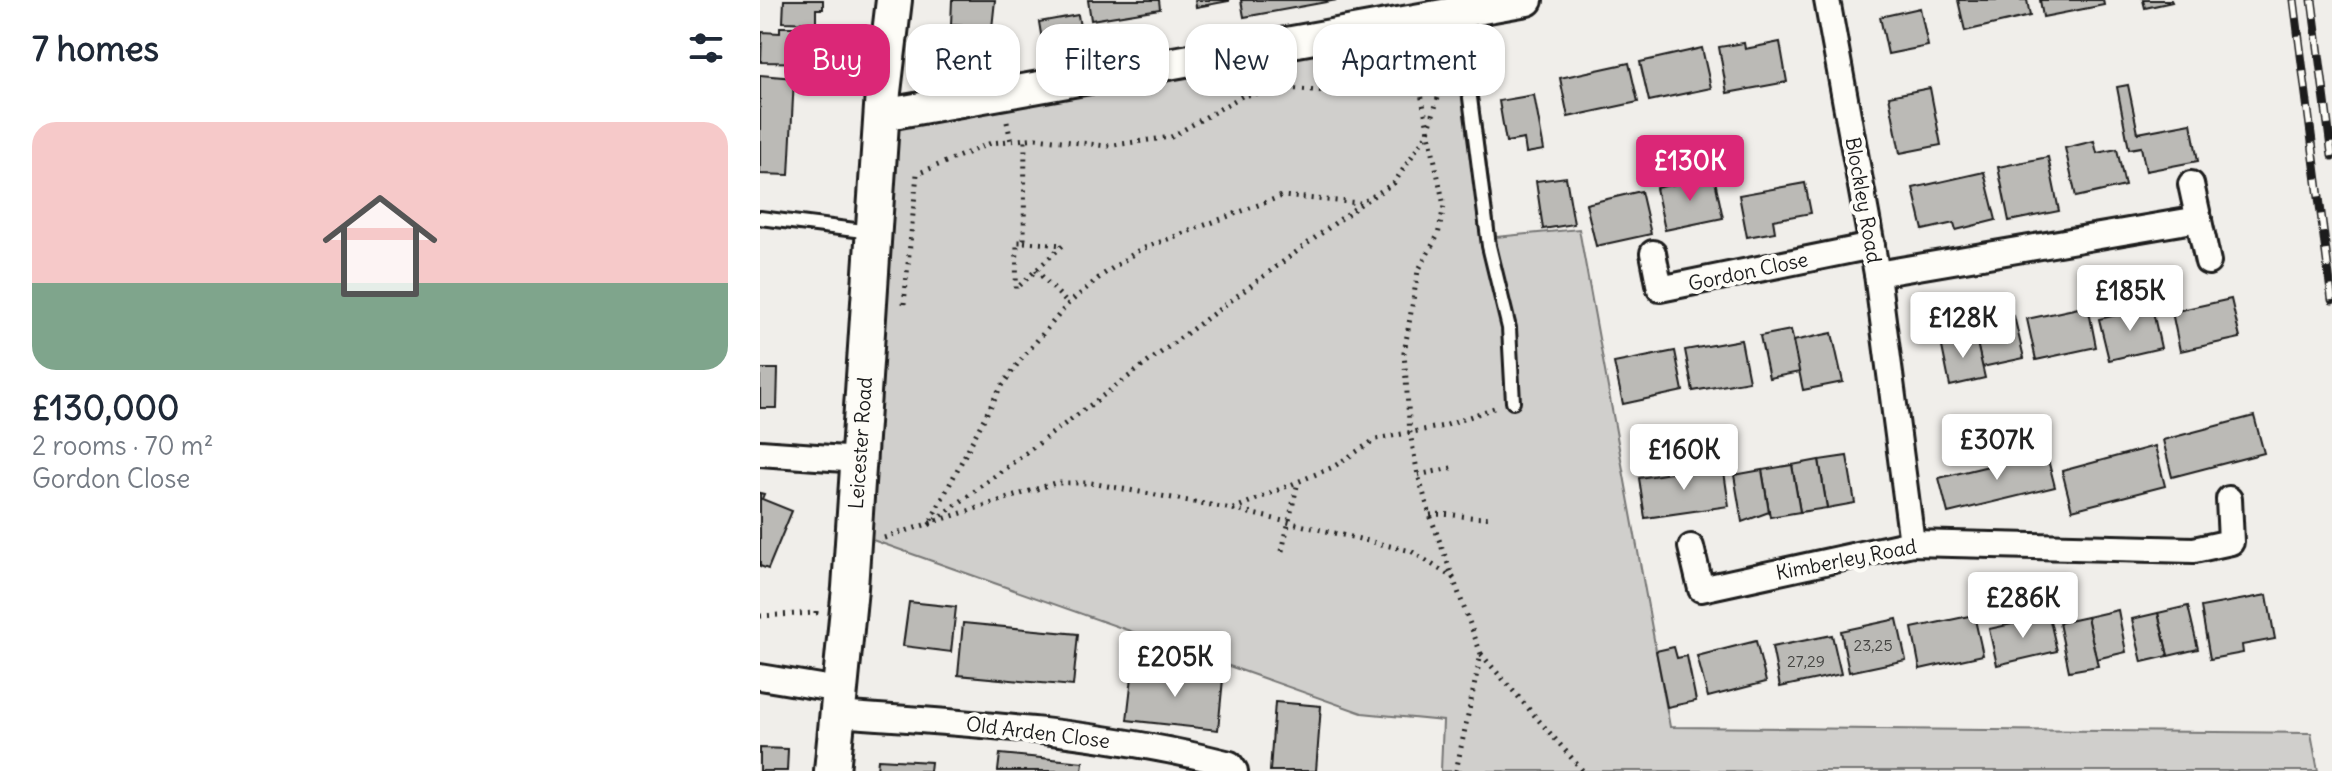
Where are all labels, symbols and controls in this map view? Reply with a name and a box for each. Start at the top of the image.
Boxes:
chip: Buy [784,24,890,96]
chip: Rent [906,24,1020,96]
chip: Filters [1036,24,1169,96]
chip: New [1185,24,1297,96]
chip: Apartment [1313,24,1505,96]
icon: filters [684,26,728,70]
text: 7 homes [32,27,159,70]
pin: £130K [1634,135,1746,203]
street label: Blockley Road [1841,135,1887,265]
text: £130K [1654,144,1726,177]
icon: home [308,174,452,318]
street label: Gordon Close [1686,246,1810,296]
pin: £185K [2074,265,2186,333]
text: £185K [2095,274,2165,307]
pin: £128K [1907,292,2019,360]
text: £128K [1928,301,1998,334]
street label: Leicester Road [843,376,877,510]
text: £130,000 [32,386,179,429]
pin: £307K [1941,414,2053,482]
text: £307K [1960,423,2034,456]
pin: £160K [1628,424,1740,492]
text: 2 rooms · 70 m² [32,429,213,462]
text: £160K [1648,433,1720,466]
text: Gordon Close [32,462,190,495]
street label: Kimberley Road [1774,533,1919,585]
pin: £286K [1967,572,2079,640]
text: £286K [1986,581,2060,614]
pin: £205K [1119,631,1231,699]
house number: 23,25 [1853,635,1893,655]
text: £205K [1137,640,1213,673]
house number: 27,29 [1787,651,1825,671]
street label: Old Arden Close [965,711,1111,753]

